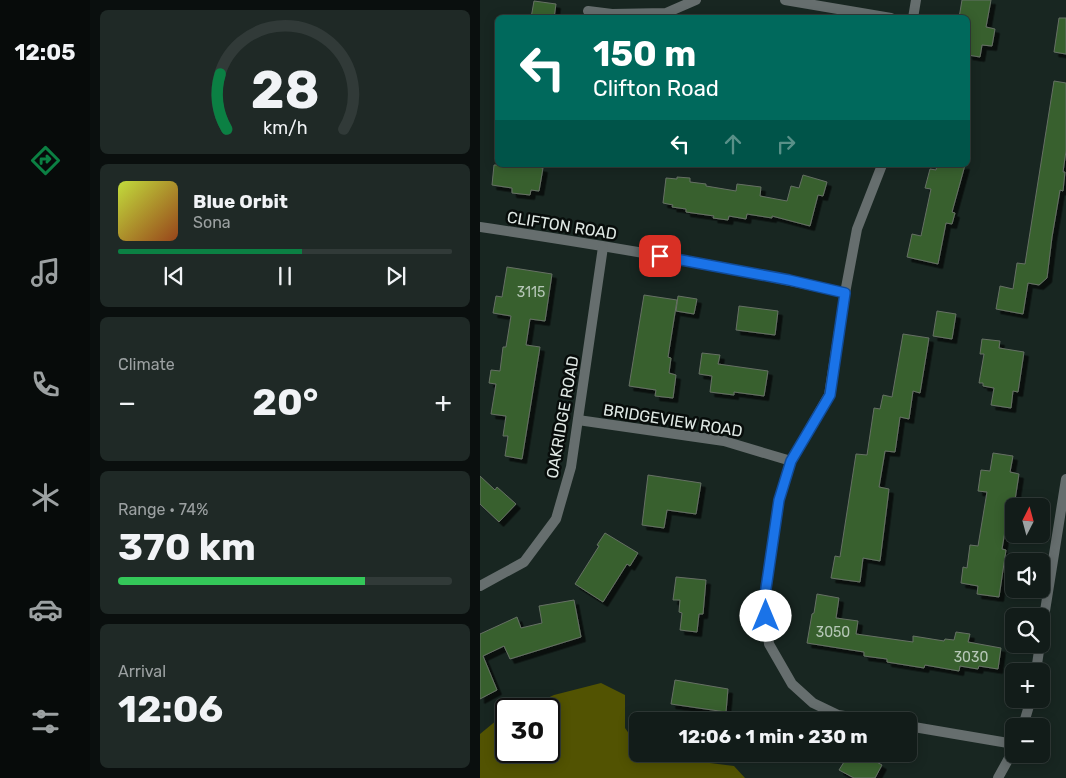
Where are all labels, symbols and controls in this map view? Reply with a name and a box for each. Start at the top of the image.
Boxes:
text: 150 m [593,33,696,75]
icon: left [510,35,575,100]
text: 12:05 [15,39,75,66]
text: 28 [250,59,320,121]
text: Clifton Road [593,75,719,102]
text: km/h [263,117,307,138]
icon: left [666,130,694,158]
icon: ahead [719,130,747,158]
icon: right [772,130,800,158]
icon: directions [28,143,63,178]
text: Blue Orbit [193,190,288,213]
street label: CLIFTON ROAD [506,207,618,244]
text: Sona [193,213,231,232]
pin [639,235,681,277]
icon: arrive [646,242,674,270]
icon: music [28,255,63,290]
icon: previous [160,262,188,290]
icon: pause [271,262,299,290]
icon: next [382,262,410,290]
house number: 3115 [517,284,545,301]
street label: OAKRIDGE ROAD [542,354,583,480]
text: Climate [118,355,175,374]
icon: phone [28,367,63,402]
text: 20° [252,379,318,425]
text: − [118,386,136,419]
text: + [435,386,452,419]
street label: BRIDGEVIEW ROAD [602,400,744,441]
icon: climate [28,480,63,515]
north arrow [1005,498,1050,542]
map controls [1005,498,1050,763]
text: Range · 74% [118,500,208,519]
text: 370 km [118,524,256,570]
button: sound [1005,553,1050,598]
position arrow [739,589,791,641]
icon: car [28,592,63,627]
button: search [1005,608,1050,653]
house number: 3050 [816,624,850,641]
house number: 3030 [954,649,988,666]
text: Arrival [118,662,166,681]
button: + [1005,663,1050,708]
text: 12:06 [118,686,223,732]
speed limit sign: 30 [495,698,560,763]
icon: filters [28,704,63,739]
button: − [1005,718,1050,763]
text: 12:06 · 1 min · 230 m [678,725,868,748]

